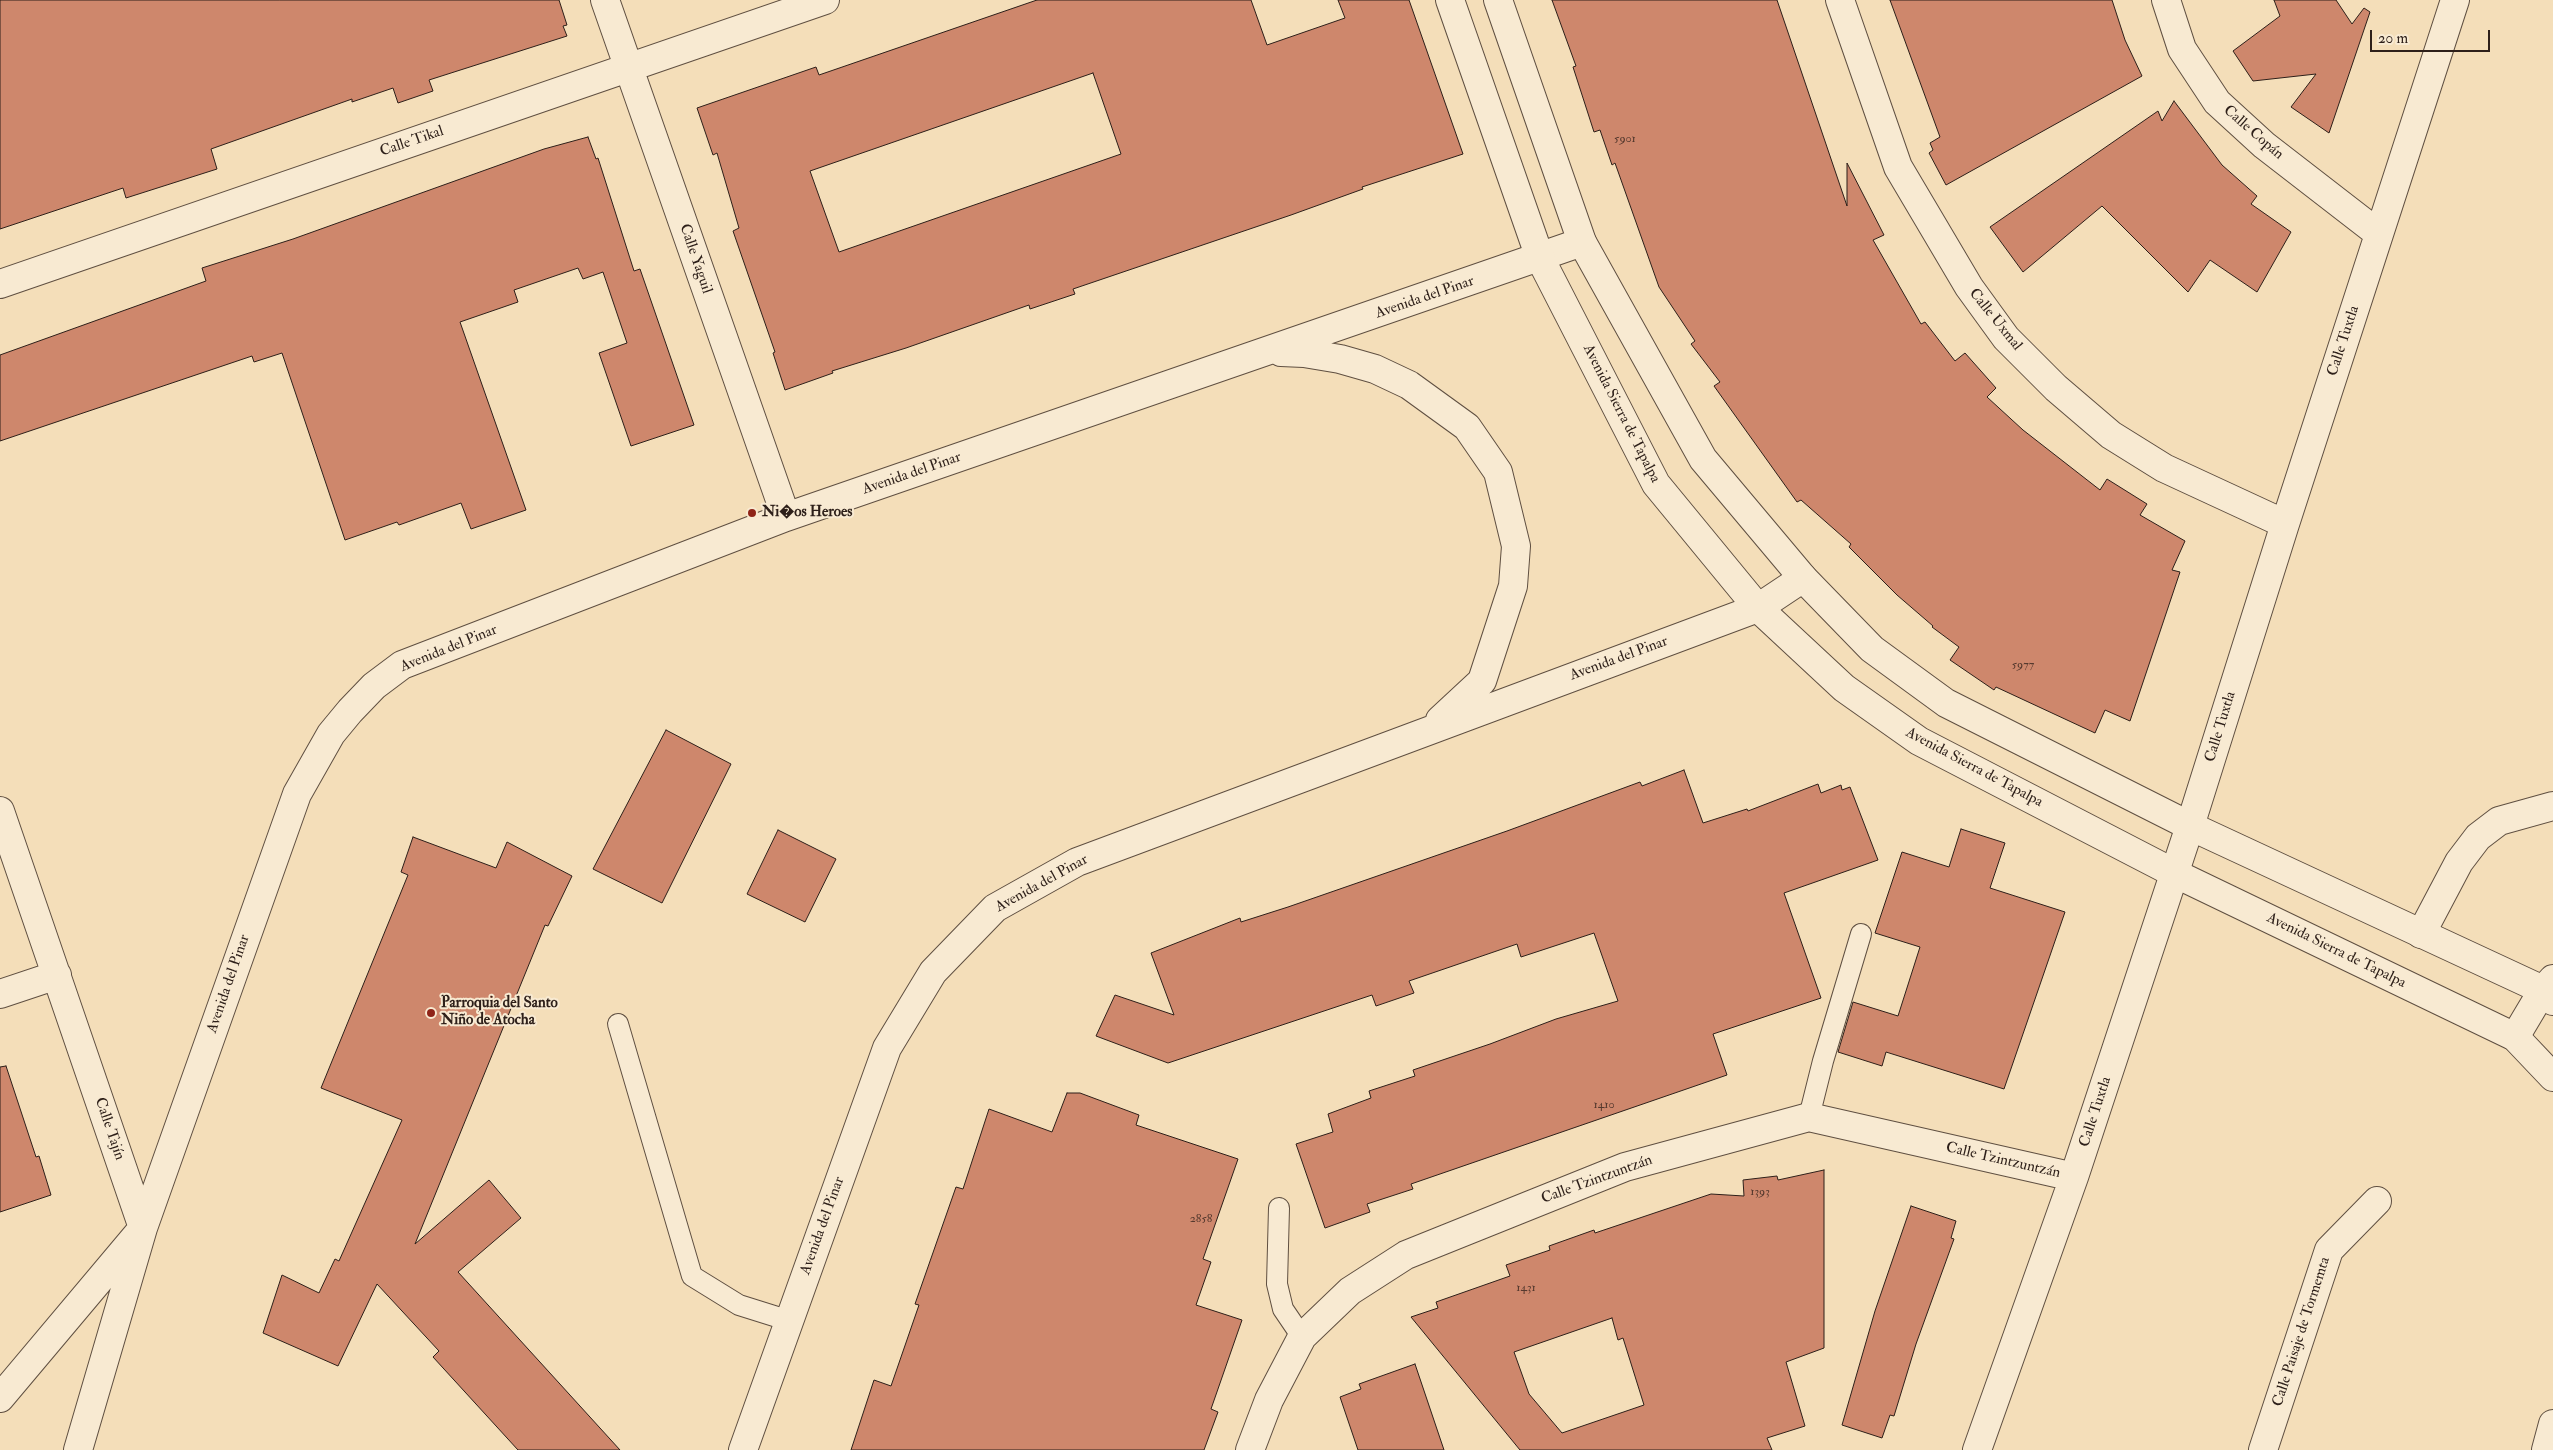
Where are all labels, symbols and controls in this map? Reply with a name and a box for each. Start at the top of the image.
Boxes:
scale bar [2373,20,2493,52]
text: 20 m [2378,29,2408,48]
street label: Calle Copán [2219,102,2287,164]
street label: Calle Tikal [378,123,446,161]
house number: 5901 [1614,132,1636,146]
street label: Calle Yaguil [675,222,715,296]
street label: Avenida del Pinar [1373,273,1477,323]
street label: Calle Uxmal [1965,285,2025,355]
street label: Calle Tuxtla [2324,303,2364,379]
street label: Avenida Sierra de Tapalpa [1578,342,1664,486]
street label: Avenida del Pinar [860,449,964,499]
place label: Ni�os Heroes [762,504,852,522]
marker: Ni�os Heroes [746,507,758,519]
street label: Avenida del Pinar [398,621,500,677]
street label: Avenida del Pinar [1568,633,1670,685]
house number: 5977 [2012,658,2034,672]
street label: Calle Tuxtla [2202,689,2240,765]
street label: Avenida Sierra de Tapalpa [1902,724,2046,812]
street label: Avenida del Pinar [993,851,1091,917]
street label: Avenida Sierra de Tapalpa [2263,909,2409,993]
street label: Avenida del Pinar [204,932,254,1036]
place label: Parroquia del Santo Niño de Atocha [441,995,558,1030]
marker: Parroquia del Santo Niño de Atocha [425,1007,437,1019]
street label: Calle Tuxtla [2076,1074,2116,1150]
street label: Calle Tajín [90,1095,128,1163]
house number: 1410 [1593,1098,1615,1112]
street label: Calle Tzintzuntzán [1944,1139,2062,1183]
street label: Calle Tzintzuntzán [1539,1152,1655,1208]
street label: Avenida del Pinar [797,1175,849,1277]
house number: 1393 [1750,1185,1770,1199]
house number: 2858 [1190,1212,1212,1226]
street label: Calle Paisaje de Tormemta [2269,1255,2335,1409]
house number: 1431 [1516,1281,1536,1295]

